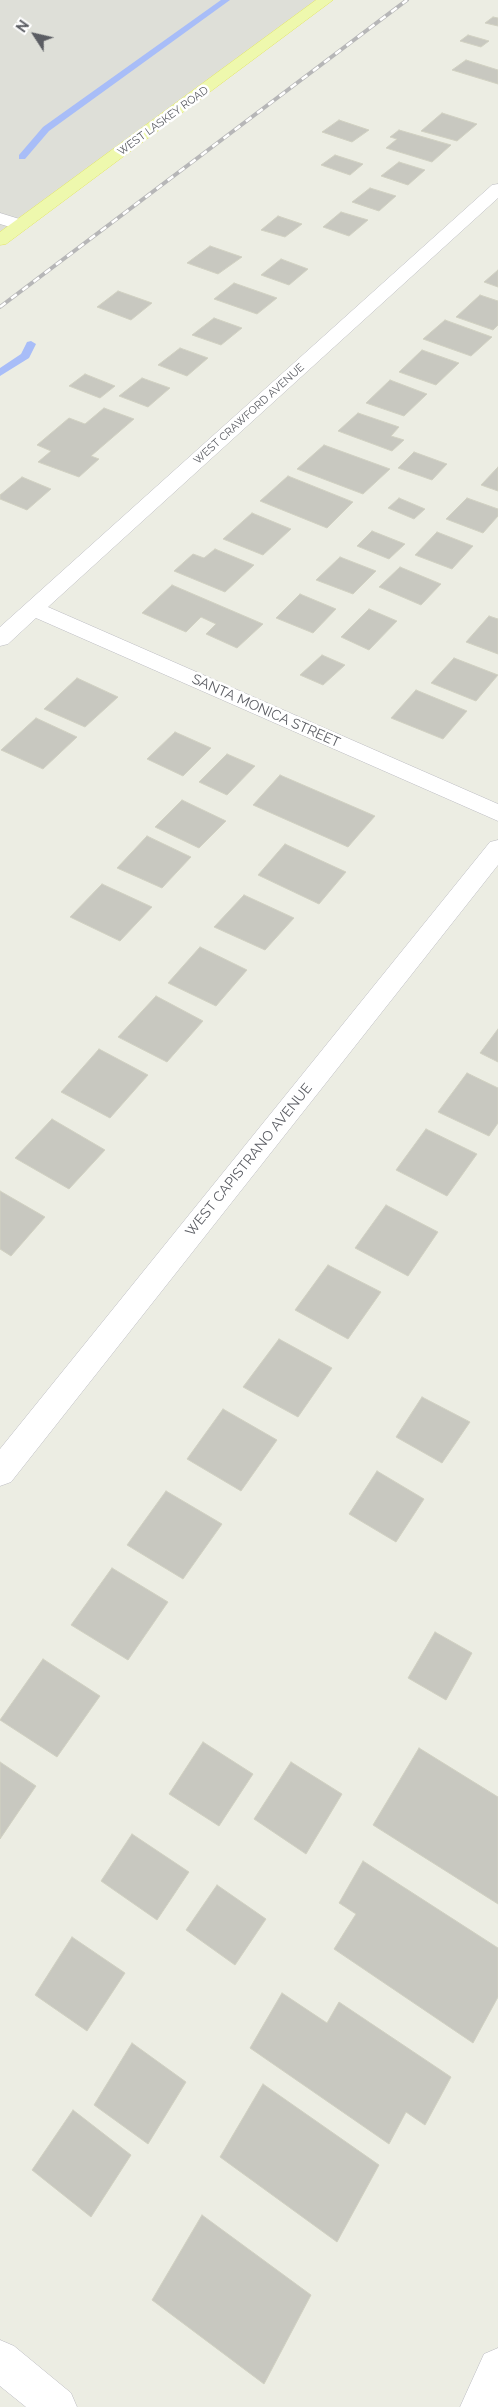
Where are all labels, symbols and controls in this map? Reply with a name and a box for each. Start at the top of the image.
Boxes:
north arrow [10,10,60,60]
text: N [13,17,32,35]
street label: WEST LASKEY ROAD [115,84,211,158]
street label: WEST CRAWFORD AVENUE [191,361,307,467]
street label: SANTA MONICA STREET [189,671,343,751]
street label: WEST CAPISTRANO AVENUE [182,1080,316,1240]

